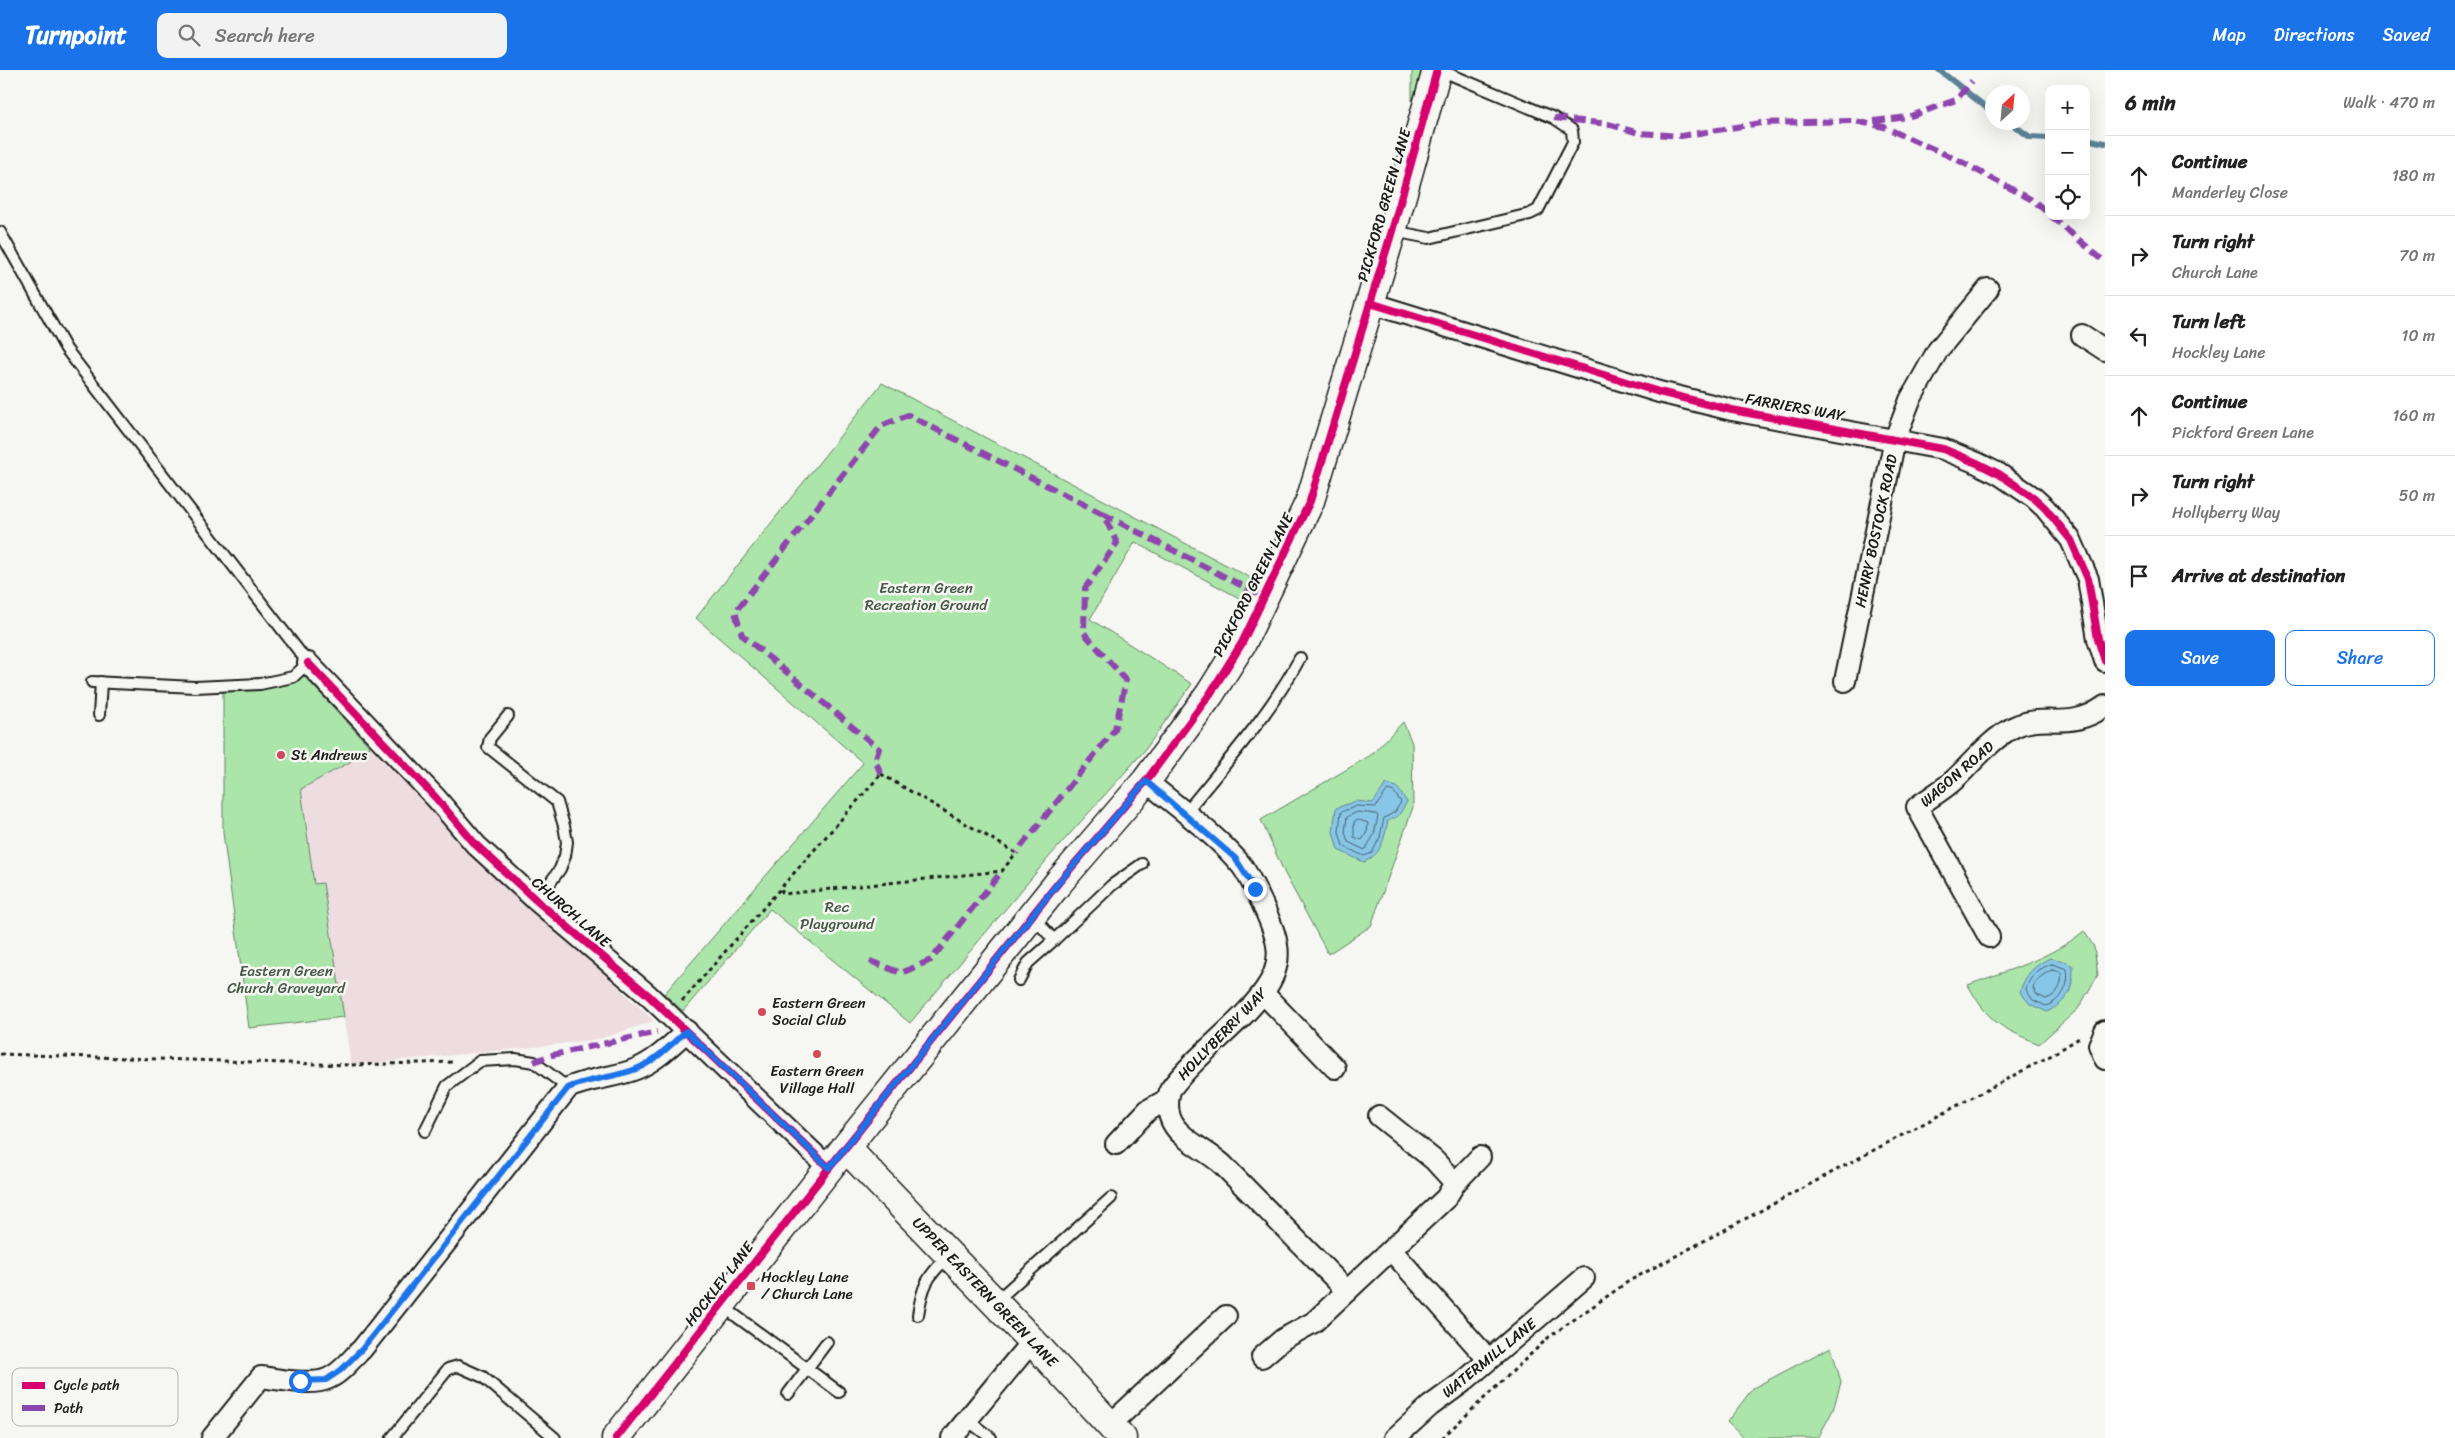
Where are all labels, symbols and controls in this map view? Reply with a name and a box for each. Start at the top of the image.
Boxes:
search box [157,13,507,58]
text: Turnpoint [25,14,127,56]
text: Search here [215,19,315,52]
text: Map [2213,19,2246,51]
text: Directions [2274,19,2355,51]
text: Saved [2383,19,2430,51]
icon: search [175,21,203,49]
text: 6 min [2125,84,2176,122]
north arrow [1985,85,2030,130]
map controls [2045,85,2090,220]
button: + [2045,85,2090,130]
text: Walk · 470 m [2343,88,2435,117]
street label: PICKFORD GREEN LANE [1350,124,1419,285]
button: − [2045,130,2090,175]
text: Continue [2172,145,2248,178]
text: 180 m [2392,161,2435,190]
icon: ahead [2125,162,2153,190]
button: locate [2045,175,2090,220]
text: Manderley Close [2172,178,2288,207]
text: Turn right [2172,225,2254,258]
text: 70 m [2399,241,2435,270]
icon: right [2125,242,2153,270]
text: Church Lane [2172,258,2258,287]
text: Turn left [2172,305,2245,338]
text: 10 m [2402,321,2435,350]
icon: left [2125,322,2153,350]
text: Hockley Lane [2172,338,2265,367]
street label: FARRIERS WAY [1743,385,1848,429]
text: Continue [2172,385,2248,418]
text: 160 m [2392,401,2435,430]
icon: ahead [2125,402,2153,430]
text: Pickford Green Lane [2172,418,2314,447]
street label: HENRY BOSTOCK ROAD [1847,452,1905,610]
text: Turn right [2172,465,2254,498]
text: 50 m [2399,481,2435,510]
icon: right [2125,482,2153,510]
text: Hollyberry Way [2172,498,2280,527]
street label: PICKFORD GREEN LANE [1205,507,1301,661]
text: Arrive at destination [2172,559,2345,592]
icon: arrive [2125,562,2153,590]
park label: Eastern Green Recreation Ground [865,575,988,618]
button: Save [2125,630,2275,686]
button: Share [2285,630,2435,686]
street label: WAGON ROAD [1914,734,2000,814]
place label: St Andrews [291,742,368,768]
marker: St Andrews [275,749,287,761]
street label: CHURCH LANE [525,870,618,955]
route end [1244,878,1267,901]
park label: Rec Playground [800,894,875,937]
park label: Eastern Green Church Graveyard [227,958,346,1001]
street label: HOLLYBERRY WAY [1171,980,1274,1086]
place label: Eastern Green Social Club [772,990,866,1033]
marker: Eastern Green Social Club [756,1006,768,1018]
marker: Eastern Green Village Hall [811,1048,823,1060]
place label: Eastern Green Village Hall [770,1058,864,1101]
street label: UPPER EASTERN GREEN LANE [906,1211,1065,1374]
street label: HOCKLEY LANE [677,1235,762,1332]
place label: Hockley Lane / Church Lane [761,1264,853,1307]
marker: Hockley Lane / Church Lane [745,1280,757,1292]
street label: WATERMILL LANE [1436,1310,1543,1405]
legend [12,1368,178,1426]
route start [289,1370,312,1393]
text: Cycle path [54,1373,120,1398]
text: Path [54,1396,83,1421]

